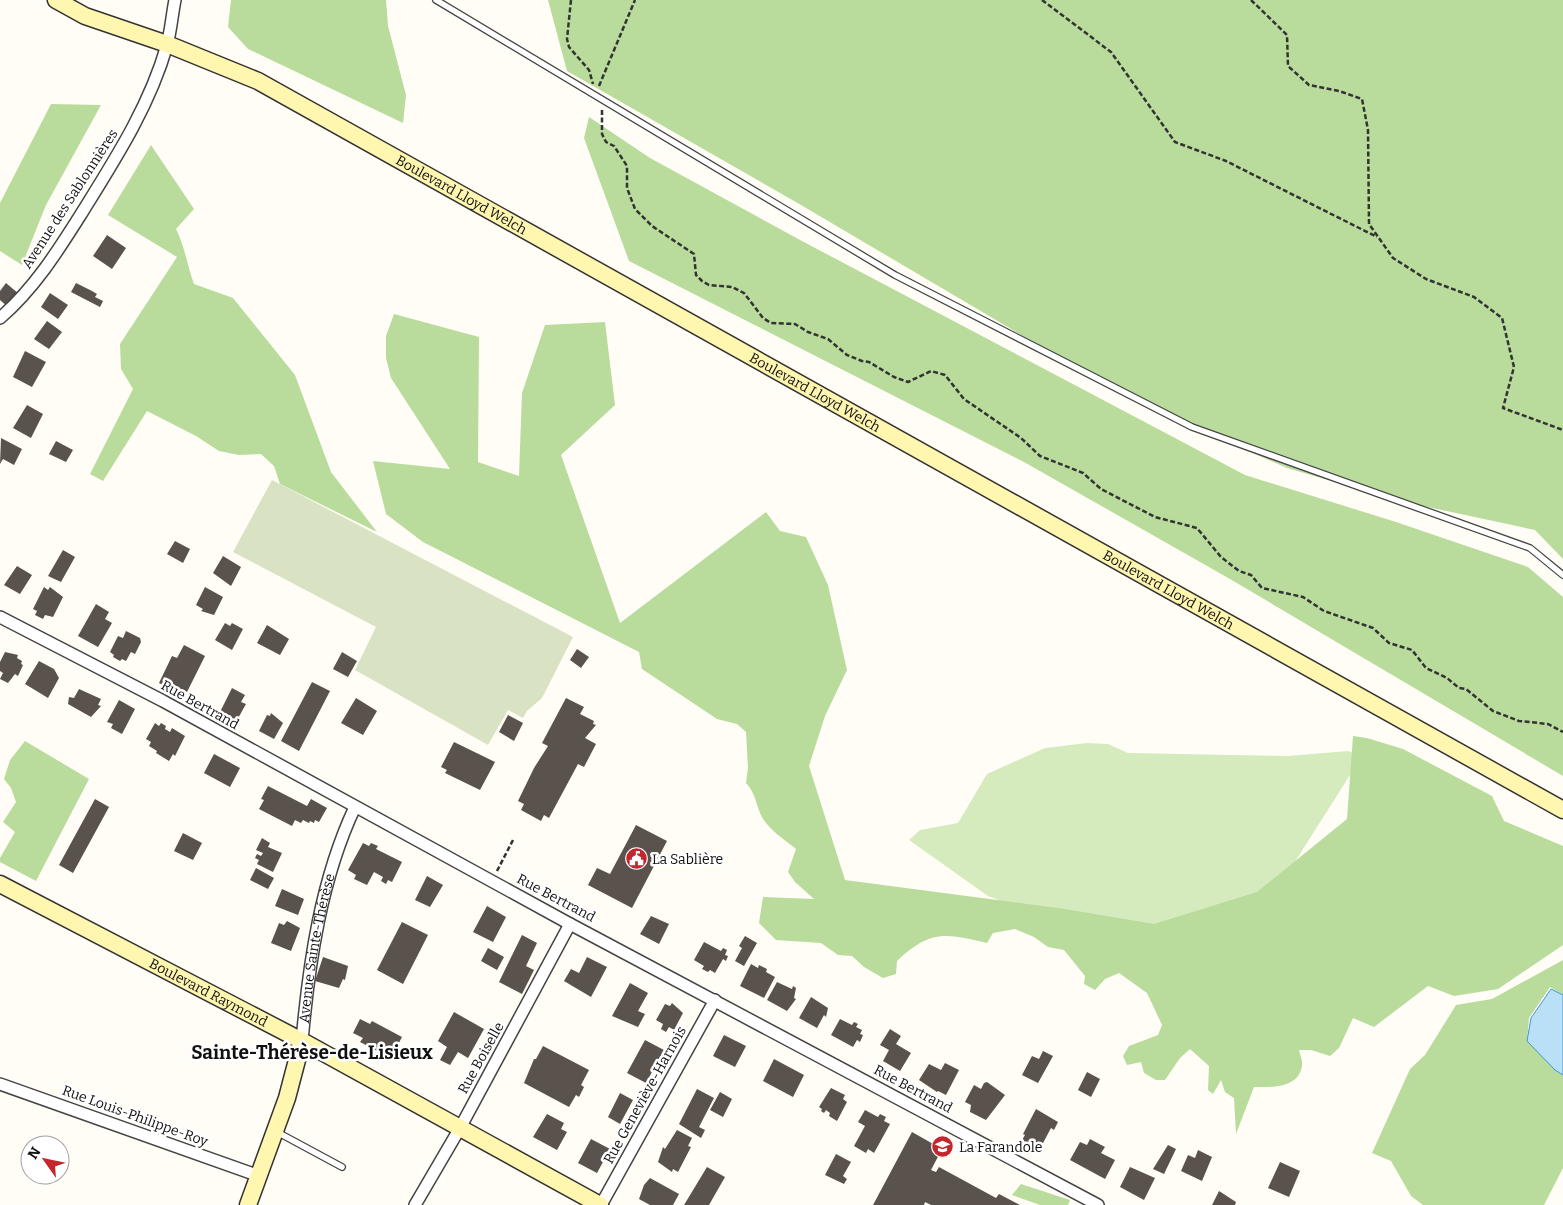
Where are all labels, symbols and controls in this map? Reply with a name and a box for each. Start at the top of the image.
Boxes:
street label: Avenue des Sablonnières [18,126,122,272]
street label: Boulevard Lloyd Welch [393,151,530,238]
street label: Boulevard Lloyd Welch [747,349,884,436]
street label: Boulevard Lloyd Welch [1100,546,1237,633]
street label: Rue Bertrand [158,677,242,733]
public building icon: La Sablière [624,847,648,871]
place label: La Sablière [652,851,723,868]
street label: Rue Bertrand [514,870,598,926]
street label: Avenue Sainte-Thérèse [295,872,338,1024]
street label: Boulevard Raymond [146,955,271,1030]
street label: Rue Boiselle [454,1019,508,1097]
street label: Rue Geneviève-Harnois [600,1023,690,1167]
district label: Sainte-Thérèse-de-Lisieux [191,1041,433,1064]
street label: Rue Bertrand [871,1061,955,1117]
street label: Rue Louis-Philippe-Roy [60,1082,211,1150]
north arrow [20,1135,70,1185]
school or university icon: La Farandole [931,1135,955,1159]
place label: La Farandole [959,1139,1042,1156]
text: N [24,1144,45,1162]

